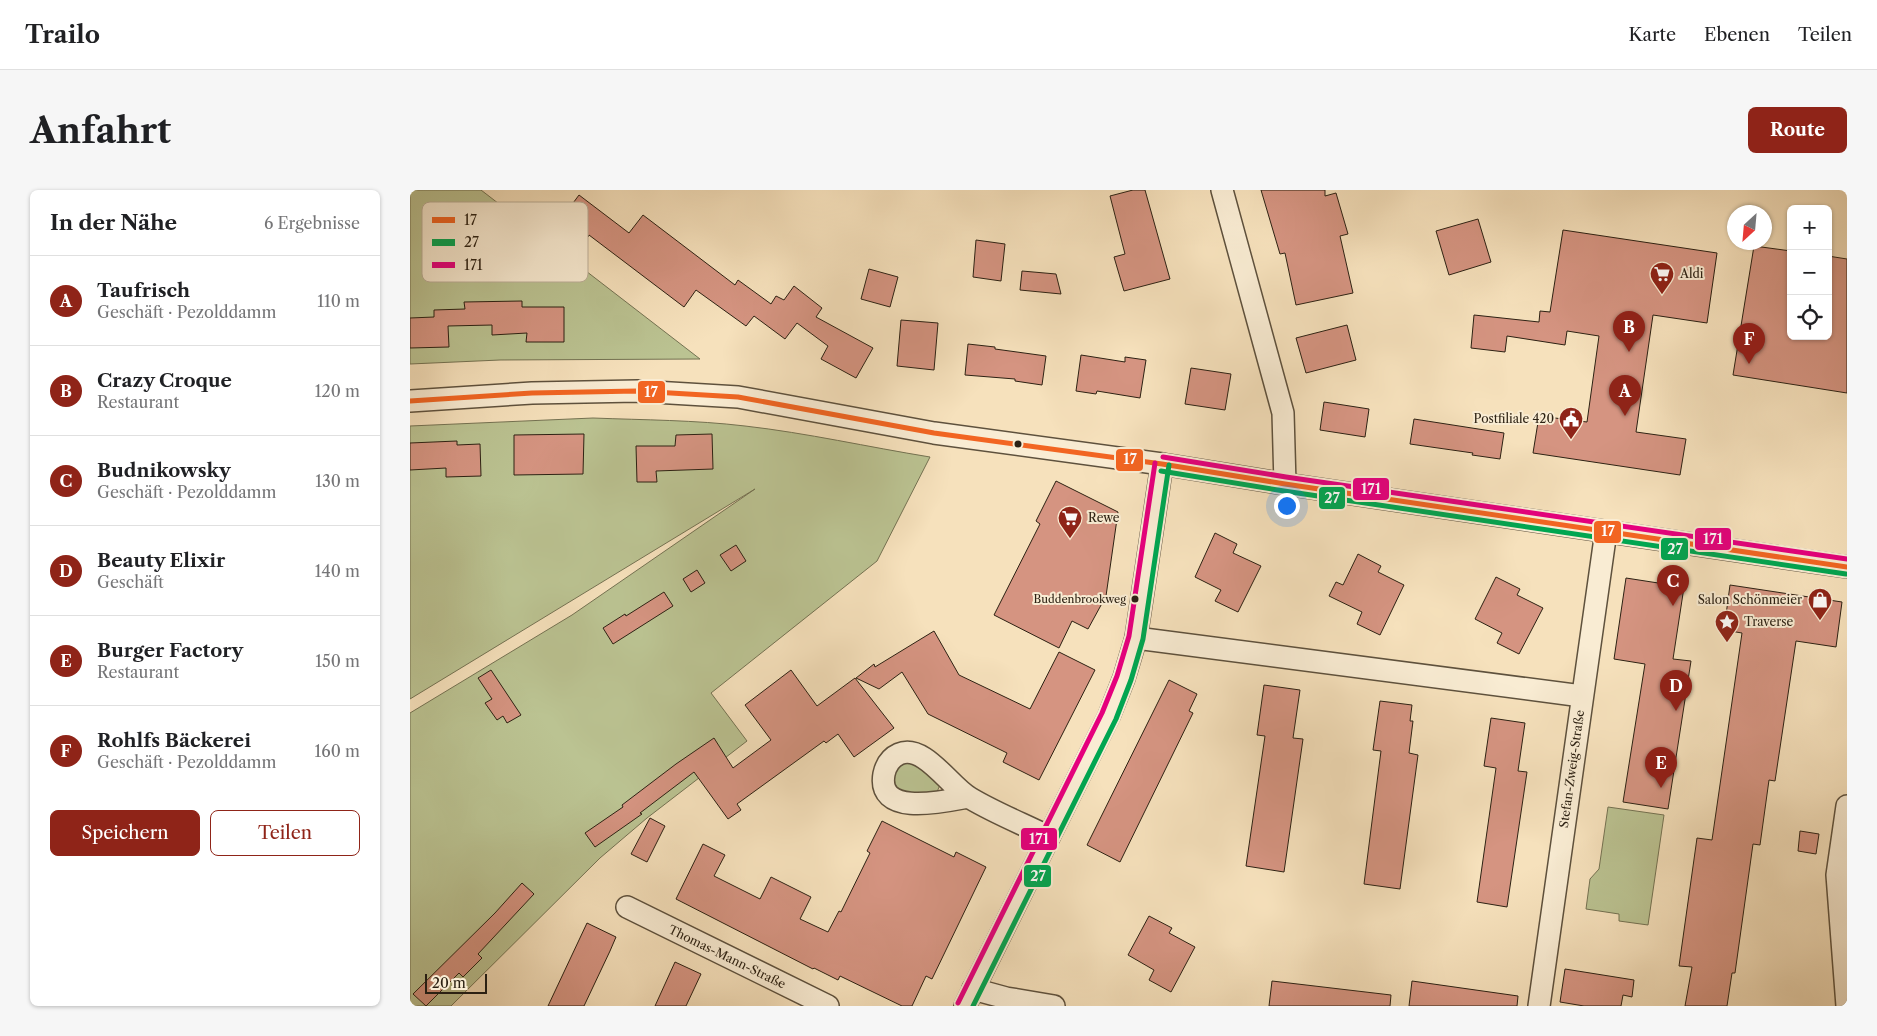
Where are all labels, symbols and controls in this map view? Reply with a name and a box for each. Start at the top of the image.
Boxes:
text: Trailo [25,20,100,49]
text: Karte [1628,24,1676,46]
text: Ebenen [1704,24,1770,46]
text: Teilen [1798,24,1852,46]
button: Route [1748,107,1847,153]
text: Anfahrt [30,109,171,152]
legend [422,202,588,282]
north arrow [1727,205,1772,250]
map controls [1787,205,1832,340]
button: + [1787,205,1832,250]
text: In der Nähe [50,210,177,235]
text: 17 [464,211,477,229]
text: 6 Ergebnisse [264,213,360,233]
text: 27 [464,233,479,251]
button: − [1787,250,1832,295]
text: 171 [464,256,483,274]
supermarket icon: Aldi [1649,261,1675,295]
place label: Aldi [1679,266,1704,281]
text: Taufrisch [97,279,190,302]
text: A [60,291,72,311]
text: 110 m [317,291,360,311]
button: locate [1787,295,1832,340]
text: Geschäft · Pezolddamm [97,302,276,322]
pin: B [1613,311,1645,352]
pin: F [1733,323,1765,364]
text: Crazy Croque [97,369,232,392]
pin: A [1609,375,1641,416]
line badge: 17 [637,380,666,404]
text: B [60,381,72,401]
text: 120 m [315,381,360,401]
text: 17 [644,383,658,401]
text: Restaurant [97,392,179,412]
public building icon: Postfiliale 420 [1558,406,1584,440]
place label: Postfiliale 420 [1474,411,1554,426]
unlabelled marker [1013,439,1023,449]
line badge: 17 [1115,448,1144,472]
text: 17 [1123,450,1137,468]
text: Budnikowsky [97,459,231,482]
text: C [60,471,72,491]
text: 130 m [315,471,360,491]
line badge: 171 [1352,477,1390,501]
text: 171 [1361,480,1382,498]
text: Geschäft · Pezolddamm [97,482,276,502]
line badge: 27 [1318,486,1346,510]
text: 27 [1324,489,1340,507]
your location [1274,493,1300,519]
supermarket icon: Rewe [1057,505,1083,539]
place label: Rewe [1088,510,1120,525]
line badge: 17 [1593,520,1622,544]
text: 17 [1601,522,1615,540]
line badge: 171 [1694,527,1732,551]
text: 171 [1703,530,1724,548]
line badge: 27 [1660,537,1689,561]
text: 27 [1667,540,1683,558]
text: Beauty Elixir [97,549,225,572]
text: D [59,561,73,581]
text: 140 m [315,561,360,581]
pin: C [1657,565,1689,606]
text: Geschäft [97,572,164,592]
shop icon: Salon Schönmeier [1807,587,1833,621]
place label: Buddenbrookweg [1034,592,1126,606]
place label: Salon Schönmeier [1698,592,1802,607]
marker: Buddenbrookweg [1130,594,1140,604]
place icon: Traverse [1714,609,1740,643]
place label: Traverse [1744,614,1793,629]
text: Burger Factory [97,639,243,662]
text: E [60,651,72,671]
text: 150 m [315,651,360,671]
text: Restaurant [97,662,179,682]
pin: D [1660,670,1692,711]
street label: Stefan-Zweig-Straße [1556,709,1587,829]
text: Rohlfs Bäckerei [97,729,251,752]
text: F [61,741,71,761]
text: 160 m [315,741,360,761]
pin: E [1645,747,1677,788]
text: Geschäft · Pezolddamm [97,752,276,772]
button: Speichern [50,810,200,856]
button: Teilen [210,810,360,856]
line badge: 171 [1020,827,1058,851]
text: 171 [1029,830,1050,848]
line badge: 27 [1023,864,1052,888]
text: 27 [1030,867,1046,885]
street label: Thomas-Mann-Straße [666,922,789,992]
scale bar [425,971,488,994]
text: 20 m [432,974,466,992]

